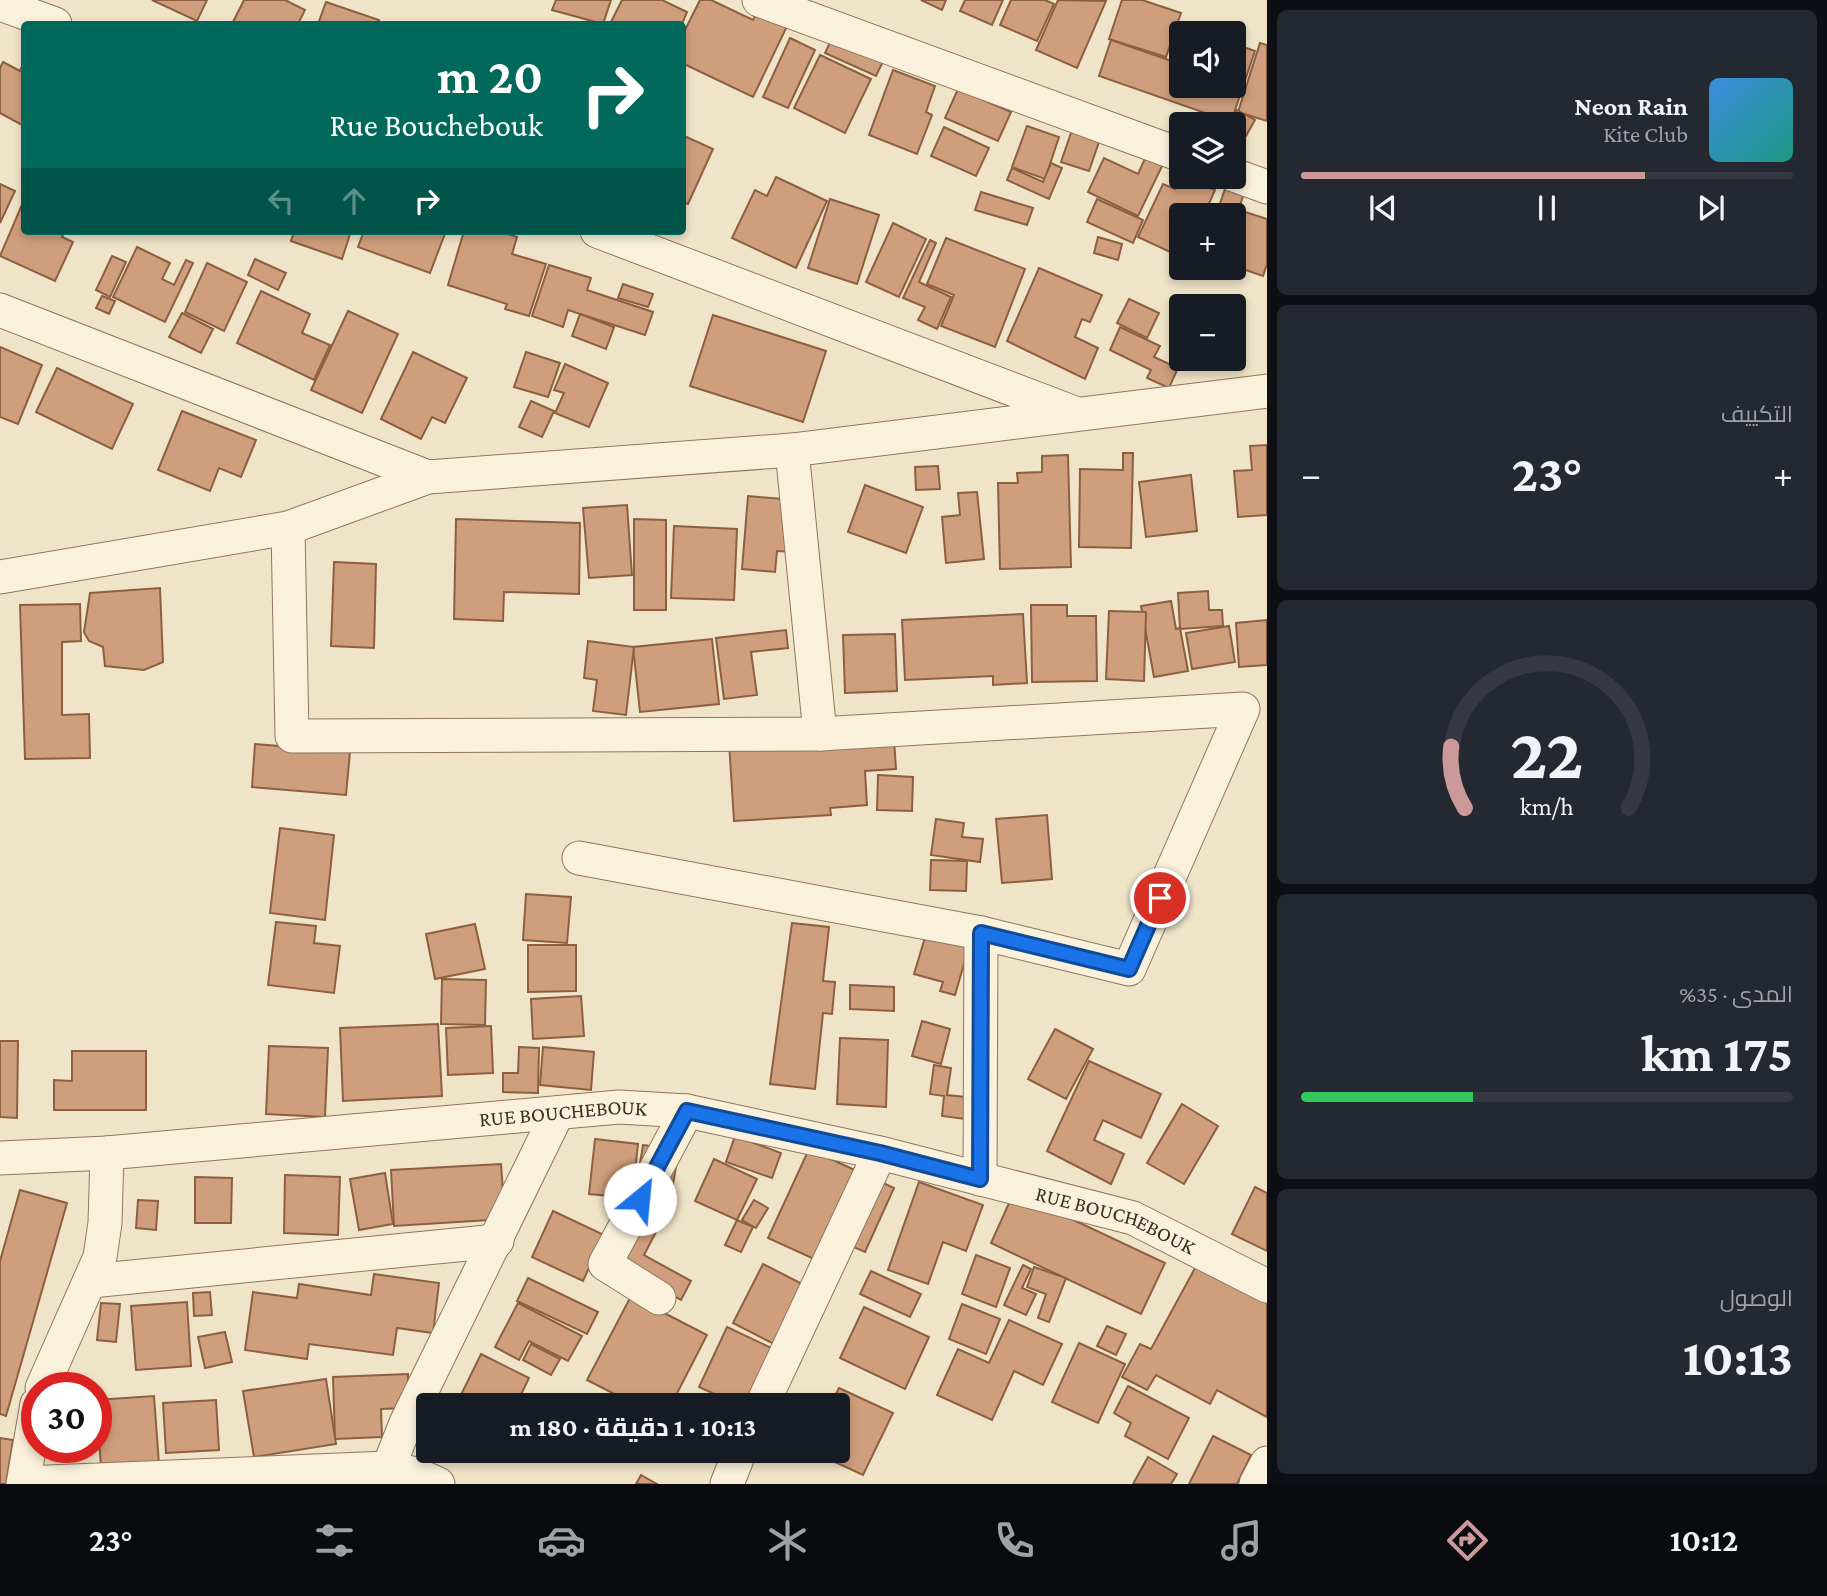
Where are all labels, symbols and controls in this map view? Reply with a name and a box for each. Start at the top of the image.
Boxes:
map controls [1169,21,1246,371]
button: sound [1169,21,1246,98]
text: 20 m [437,49,543,104]
icon: right [567,49,658,140]
text: Neon Rain [1574,92,1688,121]
text: Rue Bouchebouk [330,107,543,143]
button: layers [1169,112,1246,189]
text: Kite Club [1603,121,1688,147]
icon: left [262,182,300,220]
icon: ahead [335,182,373,220]
icon: right [408,182,446,220]
icon: previous [1364,189,1402,227]
icon: pause [1528,189,1566,227]
icon: next [1692,189,1730,227]
button: + [1169,203,1246,280]
button: − [1169,294,1246,371]
text: التكييف [1721,401,1793,427]
text: 23° [1511,444,1583,502]
text: − [1301,453,1321,495]
text: + [1773,453,1793,495]
text: 22 [1510,713,1584,794]
text: km/h [1520,793,1574,820]
pin [1130,868,1190,928]
icon: arrive [1141,879,1179,917]
text: المدى · 35% [1679,981,1793,1007]
text: 175 km [1641,1024,1793,1082]
street label: RUE BOUCHEBOUK [478,1095,649,1132]
position arrow [603,1162,677,1236]
street label: RUE BOUCHEBOUK [1033,1181,1200,1260]
text: الوصول [1720,1285,1793,1311]
text: 10:13 [1683,1328,1793,1386]
speed limit sign: 30 [21,1372,112,1463]
text: 10:13 · 1 دقيقة · 180 m [510,1413,756,1442]
icon: filters [310,1516,359,1565]
icon: car [537,1516,586,1565]
icon: climate [763,1516,812,1565]
icon: phone [990,1516,1039,1565]
icon: music [1217,1516,1266,1565]
icon: directions [1443,1516,1492,1565]
text: 23° [89,1522,133,1558]
text: 10:12 [1670,1522,1738,1558]

